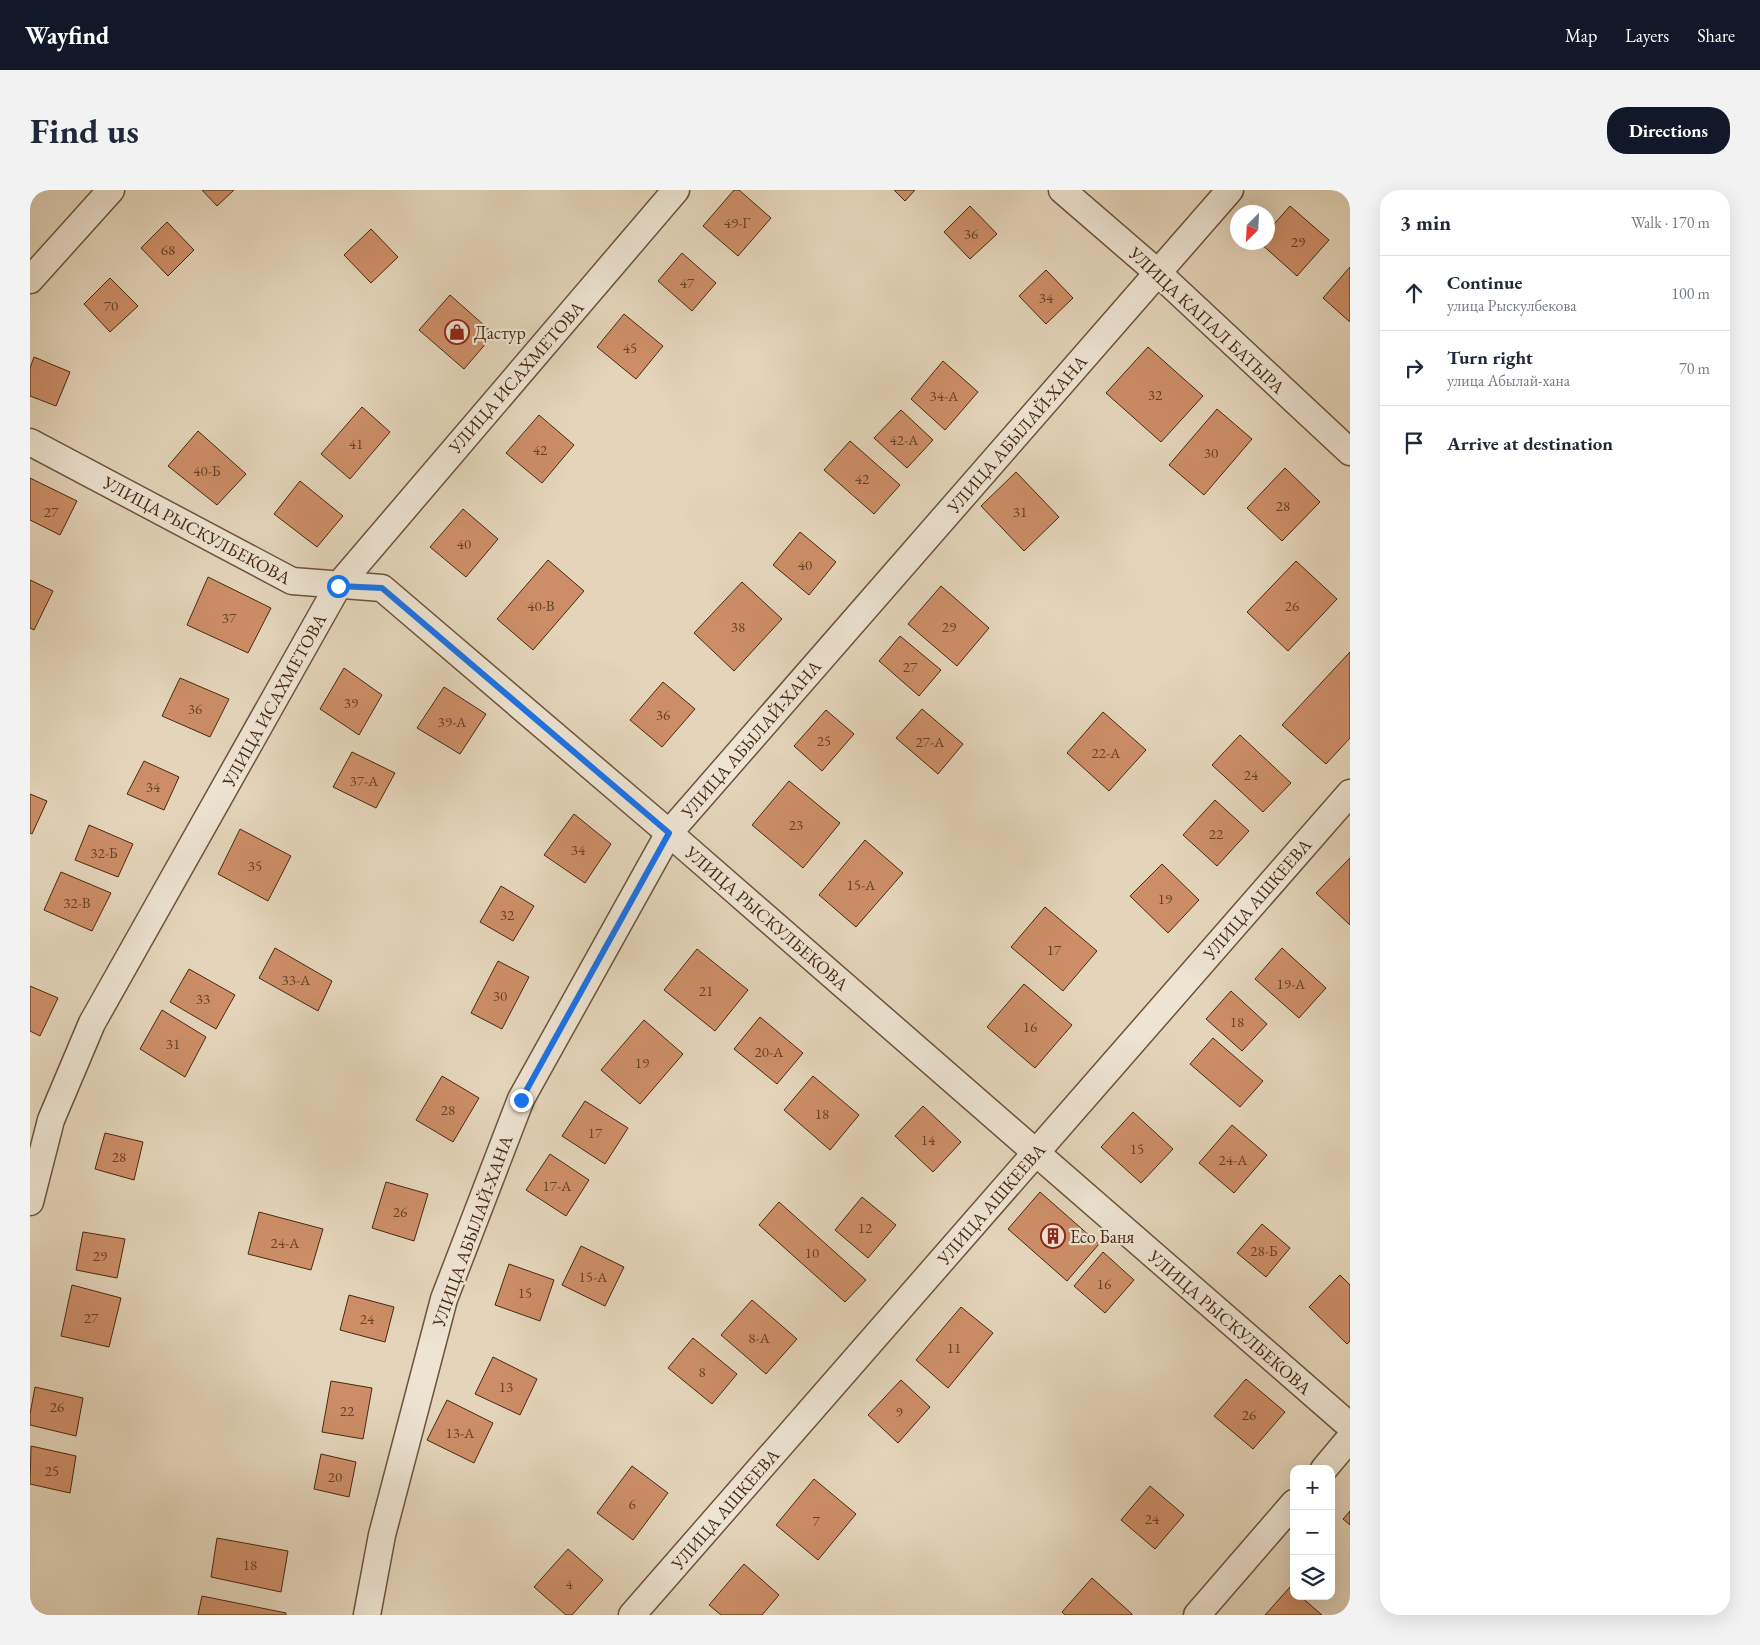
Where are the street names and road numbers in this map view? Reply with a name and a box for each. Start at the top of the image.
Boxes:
street label: УЛИЦА КАПАЛ БАТЫРА [1123,241,1290,399]
street label: УЛИЦА ИСАХМЕТОВА [443,296,589,459]
street label: УЛИЦА АБЫЛАЙ-ХАНА [941,350,1092,519]
street label: УЛИЦА РЫСКУЛБЕКОВА [98,470,295,590]
street label: УЛИЦА ИСАХМЕТОВА [216,609,332,792]
street label: УЛИЦА АБЫЛАЙ-ХАНА [675,655,826,824]
street label: УЛИЦА АШКЕЕВА [1197,833,1316,965]
street label: УЛИЦА РЫСКУЛБЕКОВА [680,840,854,996]
street label: УЛИЦА АБЫЛАЙ-ХАНА [426,1132,518,1331]
street label: УЛИЦА АШКЕЕВА [931,1138,1050,1270]
street label: УЛИЦА РЫСКУЛБЕКОВА [1143,1244,1317,1400]
street label: УЛИЦА АШКЕЕВА [665,1443,784,1575]

